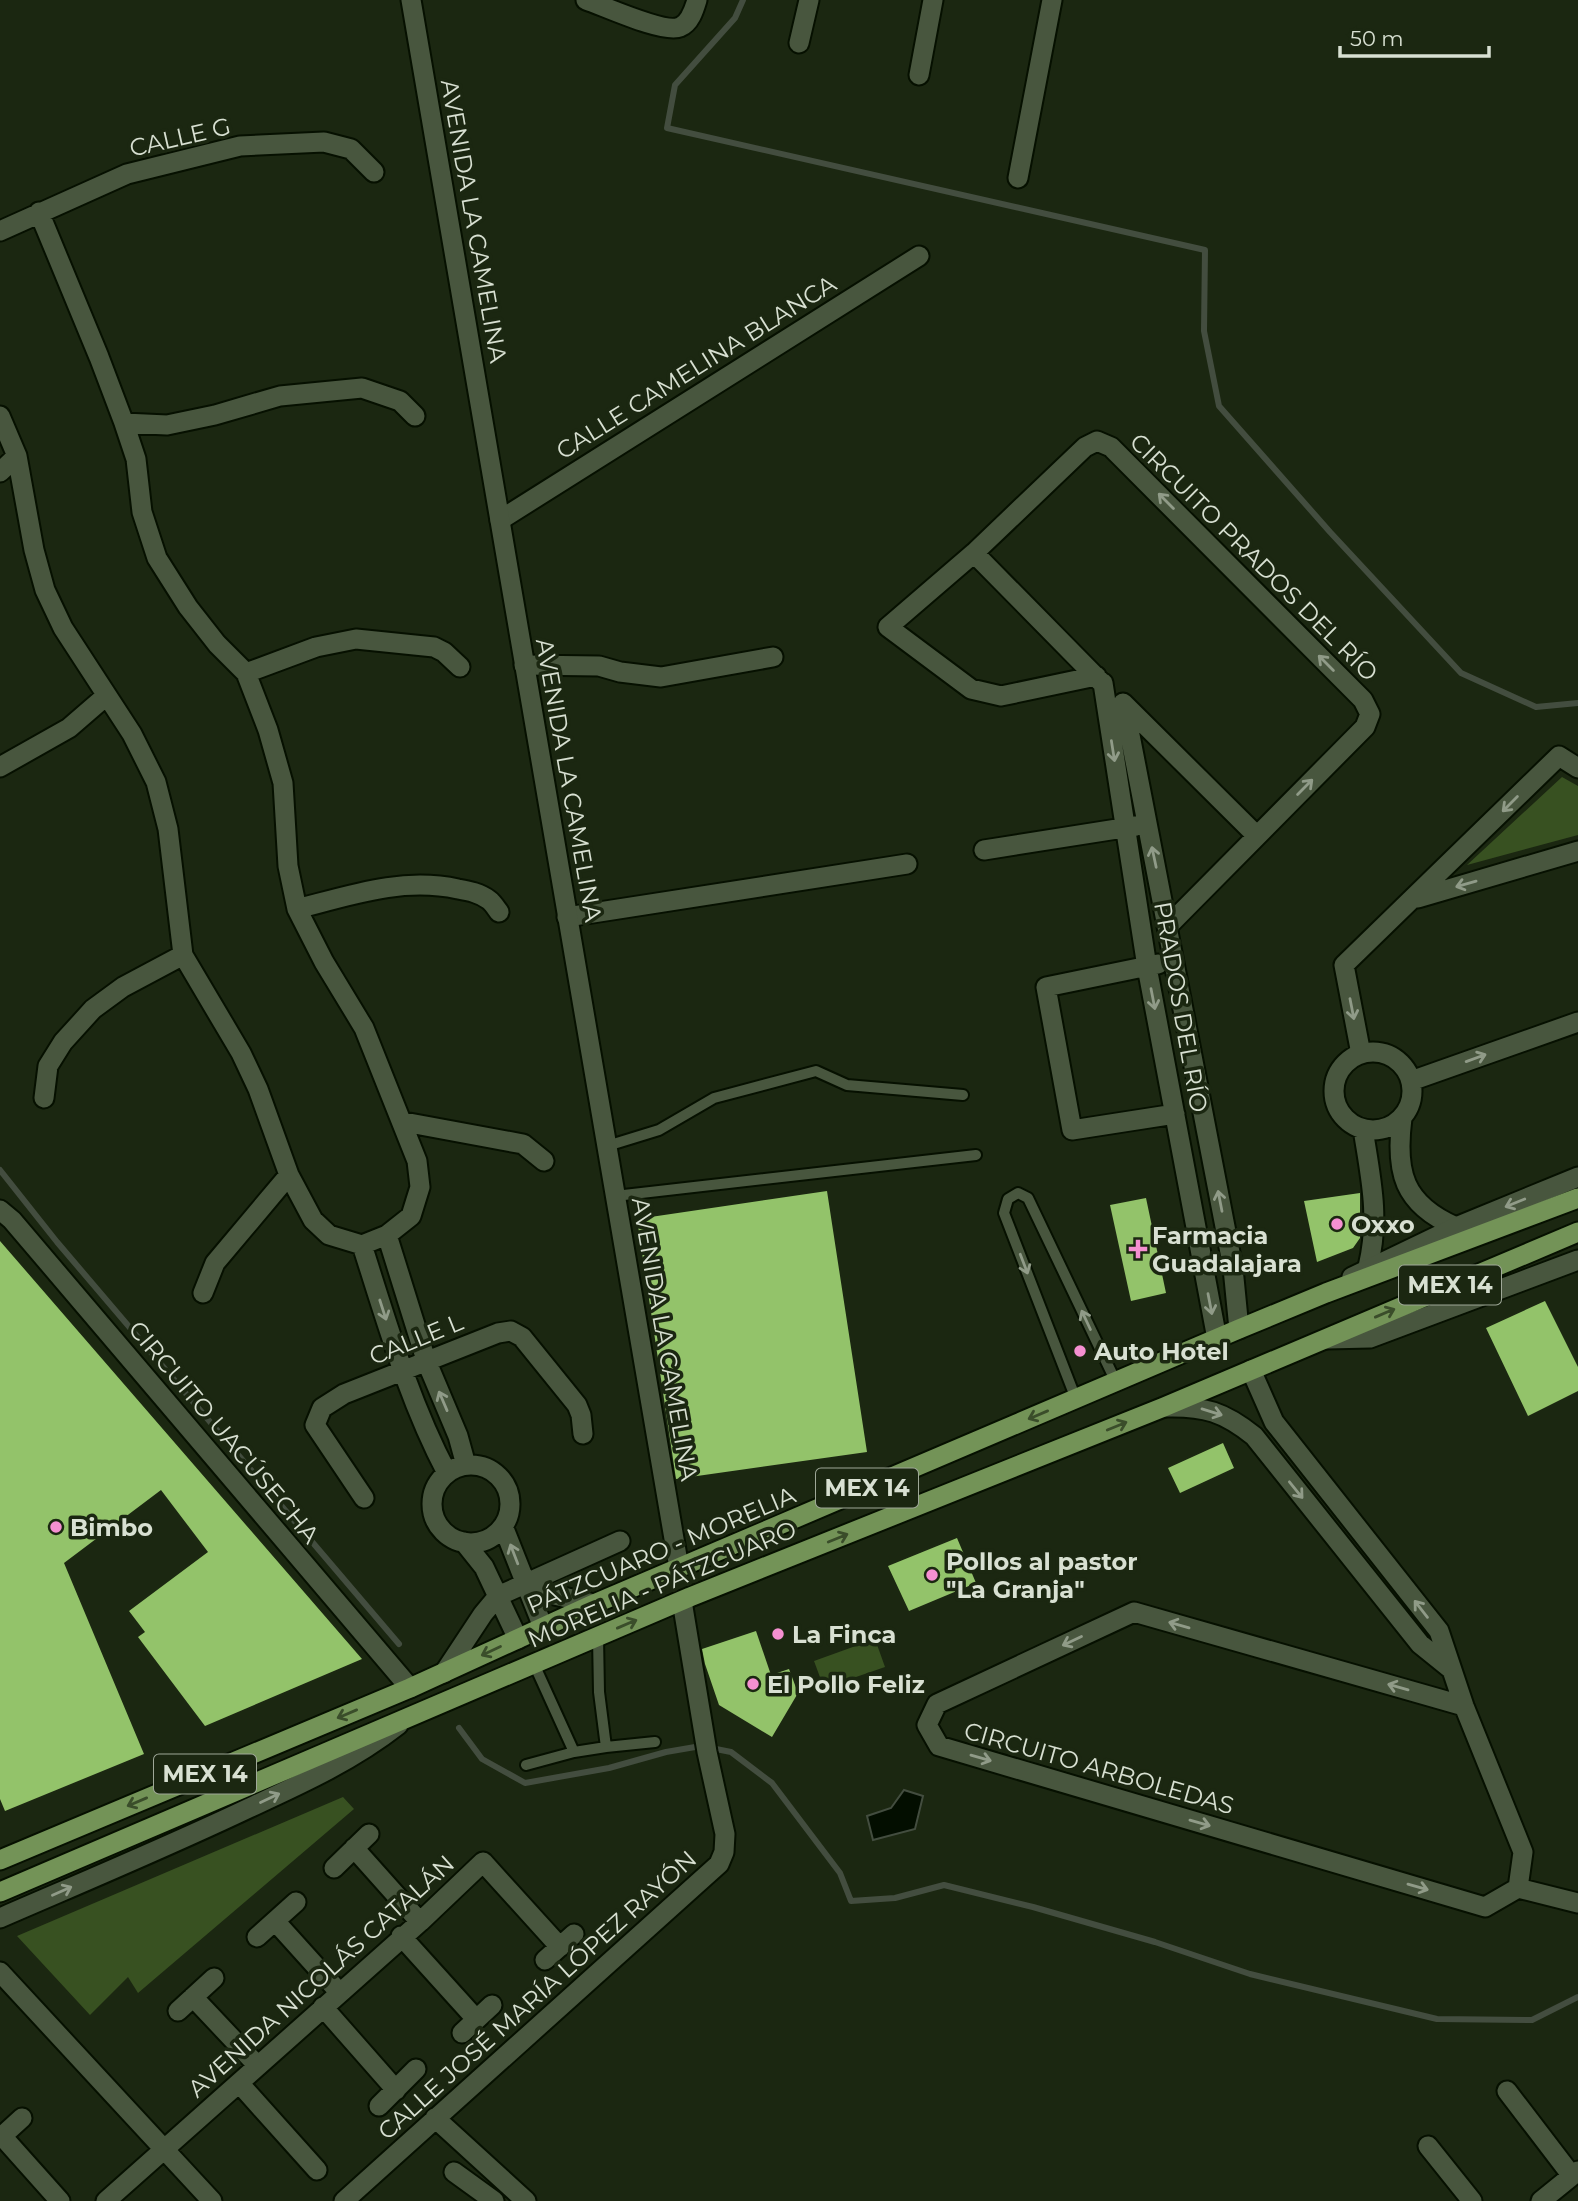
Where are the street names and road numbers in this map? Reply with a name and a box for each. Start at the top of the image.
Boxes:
street label: AVENIDA LA CAMELINA [435,77,513,366]
street label: CALLE G [127,111,233,163]
street label: CALLE CAMELINA BLANCA [551,268,842,465]
street label: CIRCUITO PRADOS DEL RÍO [1124,427,1384,687]
street label: AVENIDA LA CAMELINA [530,636,608,925]
street label: PRADOS DEL RÍO [1148,899,1214,1115]
street label: AVENIDA LA CAMELINA [626,1195,704,1484]
road number: MEX 14 [1399,1266,1501,1304]
street label: CALLE L [365,1307,467,1371]
street label: CIRCUITO UACÚSECHA [123,1315,326,1550]
road number: MEX 14 [816,1469,918,1508]
street label: PÁTZCUARO - MORELIA [522,1480,800,1620]
street label: MORELIA - PÁTZCUARO [523,1514,801,1654]
street label: CIRCUITO ARBOLEDAS [961,1716,1237,1820]
road number: MEX 14 [154,1754,256,1794]
street label: CALLE JOSÉ MARÍA LÓPEZ RAYÓN [372,1844,702,2146]
street label: AVENIDA NICOLÁS CATALÁN [182,1849,460,2103]

